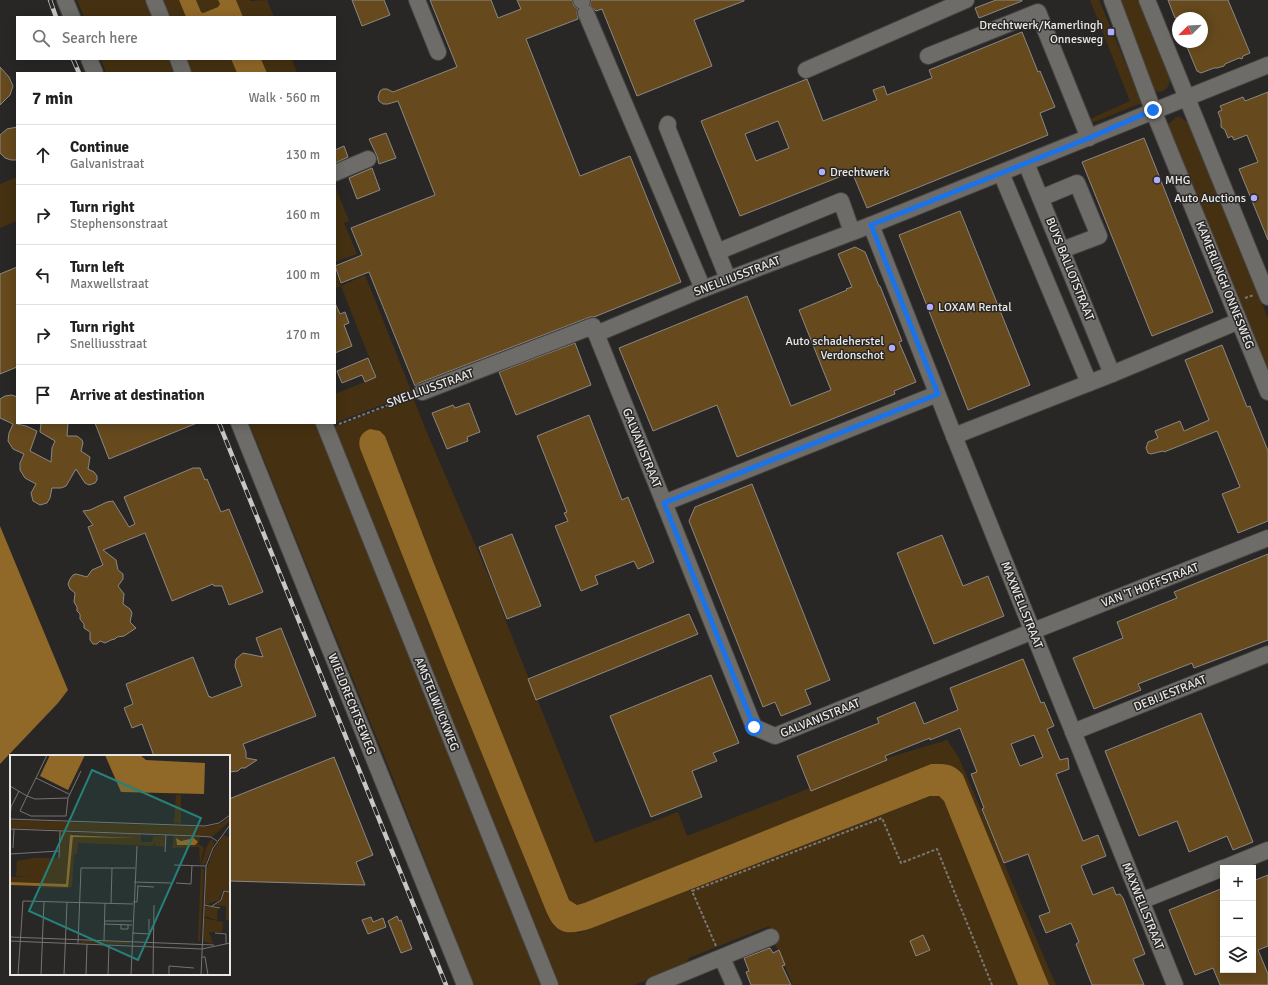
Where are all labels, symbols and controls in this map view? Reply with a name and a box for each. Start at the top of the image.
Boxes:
north arrow [1172,12,1208,48]
search box [16,16,336,60]
place label: Drechtwerk/Kamerlingh Onnesweg [979,18,1103,47]
icon: search [30,27,52,49]
marker: Drechtwerk/Kamerlingh Onnesweg [1106,27,1116,37]
text: Search here [62,29,138,47]
text: 7 min [32,88,73,109]
text: Walk · 560 m [249,90,320,106]
route end [1144,101,1162,119]
text: Continue [70,138,129,156]
icon: ahead [32,144,54,166]
text: 130 m [286,147,320,163]
text: Galvanistraat [70,156,144,172]
place label: Drechtwerk [830,165,889,180]
marker: Drechtwerk [817,167,827,177]
place label: MHG [1165,173,1191,188]
marker: MHG [1152,175,1162,185]
place label: Auto Auctions [1174,191,1246,206]
marker: Auto Auctions [1249,193,1259,203]
text: Turn right [70,198,135,216]
icon: right [32,204,54,226]
text: 160 m [286,207,320,223]
street label: BUYS BALLOTSTRAAT [1042,215,1097,323]
text: Stephensonstraat [70,216,168,232]
street label: KAMERLINGH ONNESWEG [1192,219,1257,351]
street label: SNELLIUSSTRAAT [692,253,783,300]
text: Turn left [70,258,124,276]
icon: left [32,264,54,286]
text: 100 m [286,267,320,283]
text: Maxwellstraat [70,276,149,292]
place label: LOXAM Rental [938,300,1012,315]
marker: LOXAM Rental [925,302,935,312]
text: Turn right [70,318,135,336]
icon: right [32,324,54,346]
text: 170 m [286,327,320,343]
place label: Auto schadeherstel Verdonschot [786,334,884,363]
text: Snelliusstraat [70,336,147,352]
marker: Auto schadeherstel Verdonschot [887,343,897,353]
street label: SNELLIUSSTRAAT [385,366,476,411]
icon: arrive [32,384,54,406]
text: Arrive at destination [70,386,205,404]
street label: GALVANISTRAAT [619,406,664,490]
street label: MAXWELLSTRAAT [997,559,1046,651]
street label: VAN 'T HOFFSTRAAT [1099,560,1201,611]
street label: WIELDRECHTSEWEG [324,651,379,757]
street label: AMSTELWIJCKWEG [411,655,462,753]
street label: DEBIJESTRAAT [1132,672,1209,715]
street label: GALVANISTRAAT [778,696,862,741]
route start [745,718,763,736]
inset map [10,755,230,975]
street label: MAXWELLSTRAAT [1118,860,1167,952]
map controls [1220,865,1256,973]
button: + [1220,865,1256,901]
button: − [1220,901,1256,937]
button: layers [1220,937,1256,973]

